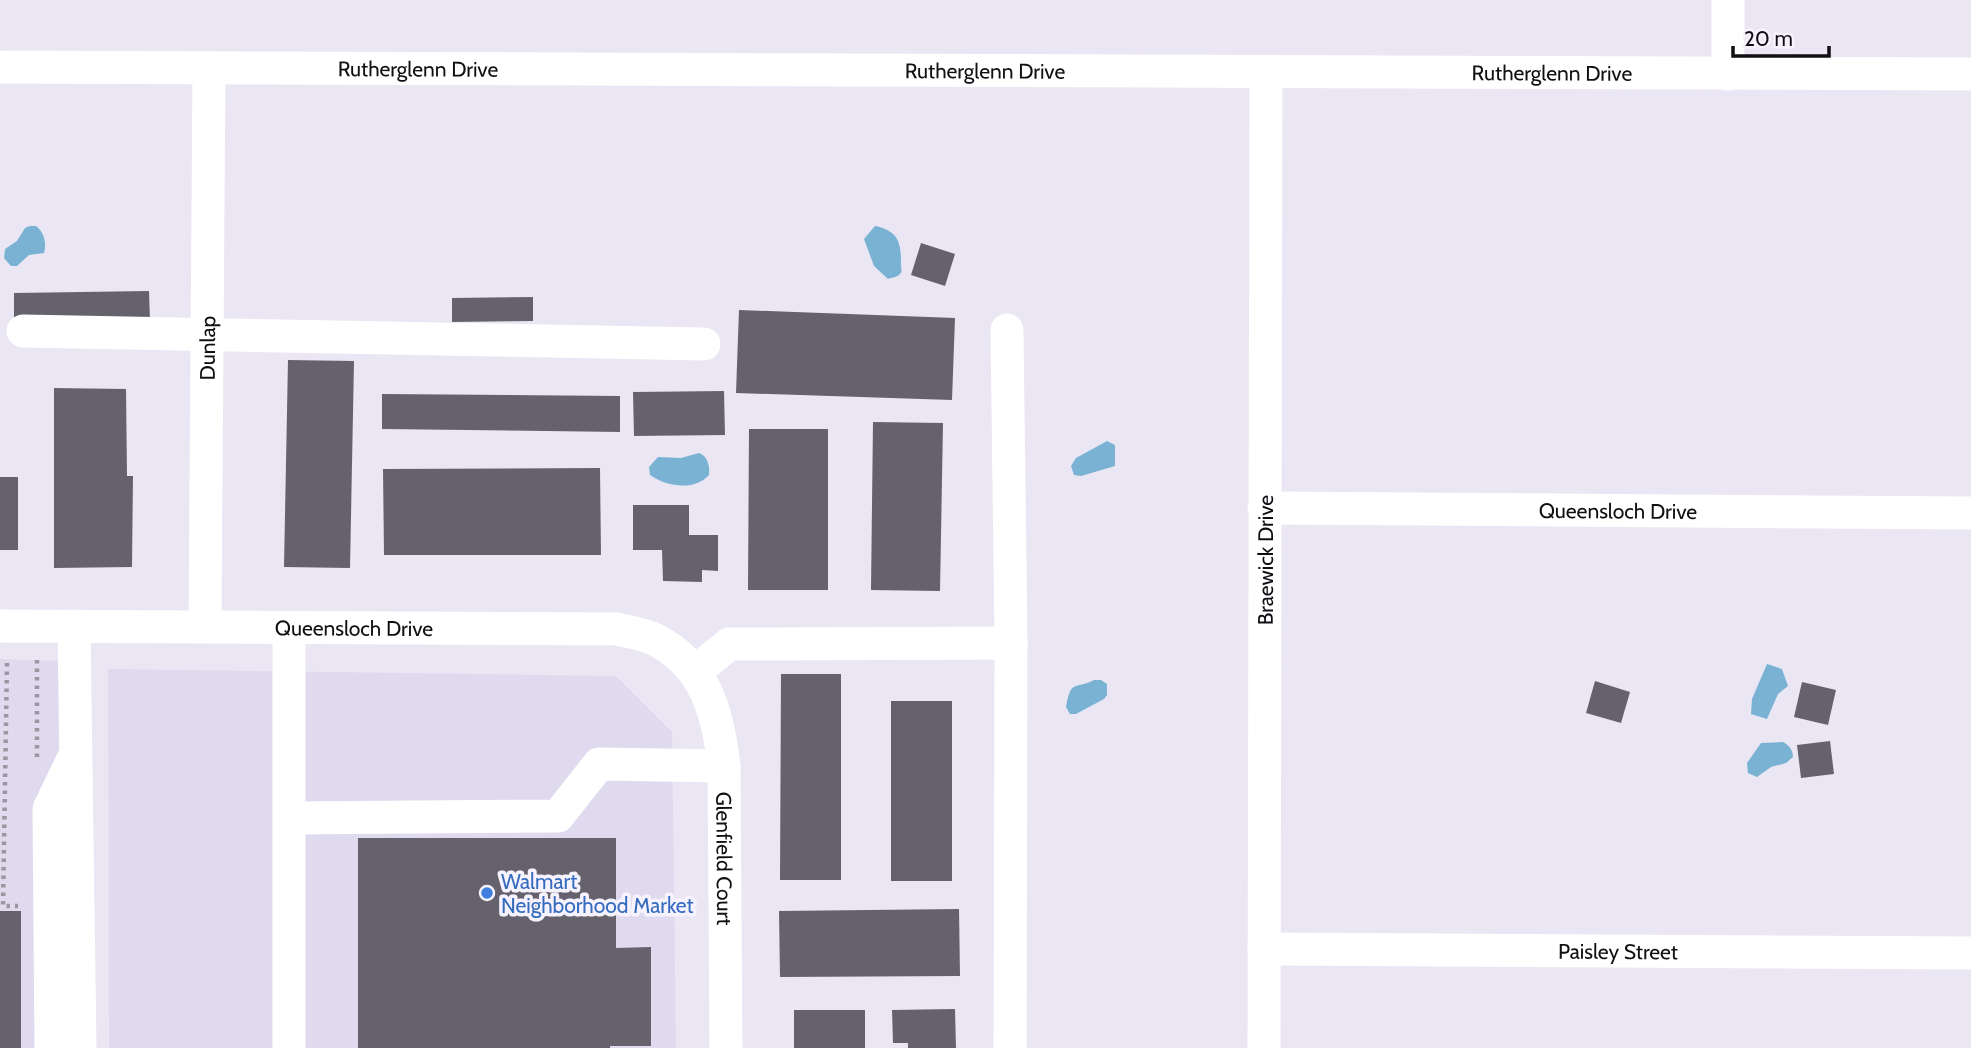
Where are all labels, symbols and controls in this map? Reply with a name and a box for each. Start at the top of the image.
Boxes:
scale bar [1733,14,1829,58]
text: 20 m [1744,26,1793,51]
street label: Rutherglenn Drive [338,56,499,81]
street label: Rutherglenn Drive [905,58,1066,83]
street label: Rutherglenn Drive [1472,60,1633,85]
street label: Dunlap [194,316,220,380]
street label: Braewick Drive [1252,495,1278,625]
street label: Queensloch Drive [1539,497,1697,524]
street label: Queensloch Drive [275,615,433,641]
street label: Glenfield Court [712,792,738,925]
place label: Walmart Neighborhood Market [501,869,694,918]
marker: Walmart Neighborhood Market [479,885,495,901]
street label: Paisley Street [1558,938,1678,964]

